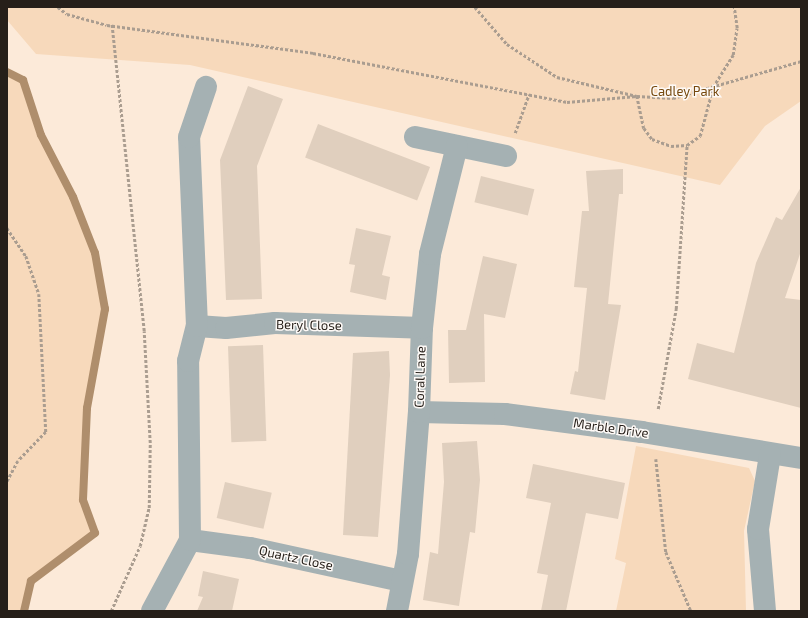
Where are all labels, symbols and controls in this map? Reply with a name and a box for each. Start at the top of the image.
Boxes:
park label: Cadley Park [650,83,720,99]
street label: Beryl Close [276,317,342,333]
street label: Coral Lane [411,346,429,408]
street label: Marble Drive [572,415,650,441]
street label: Quartz Close [258,543,334,573]

